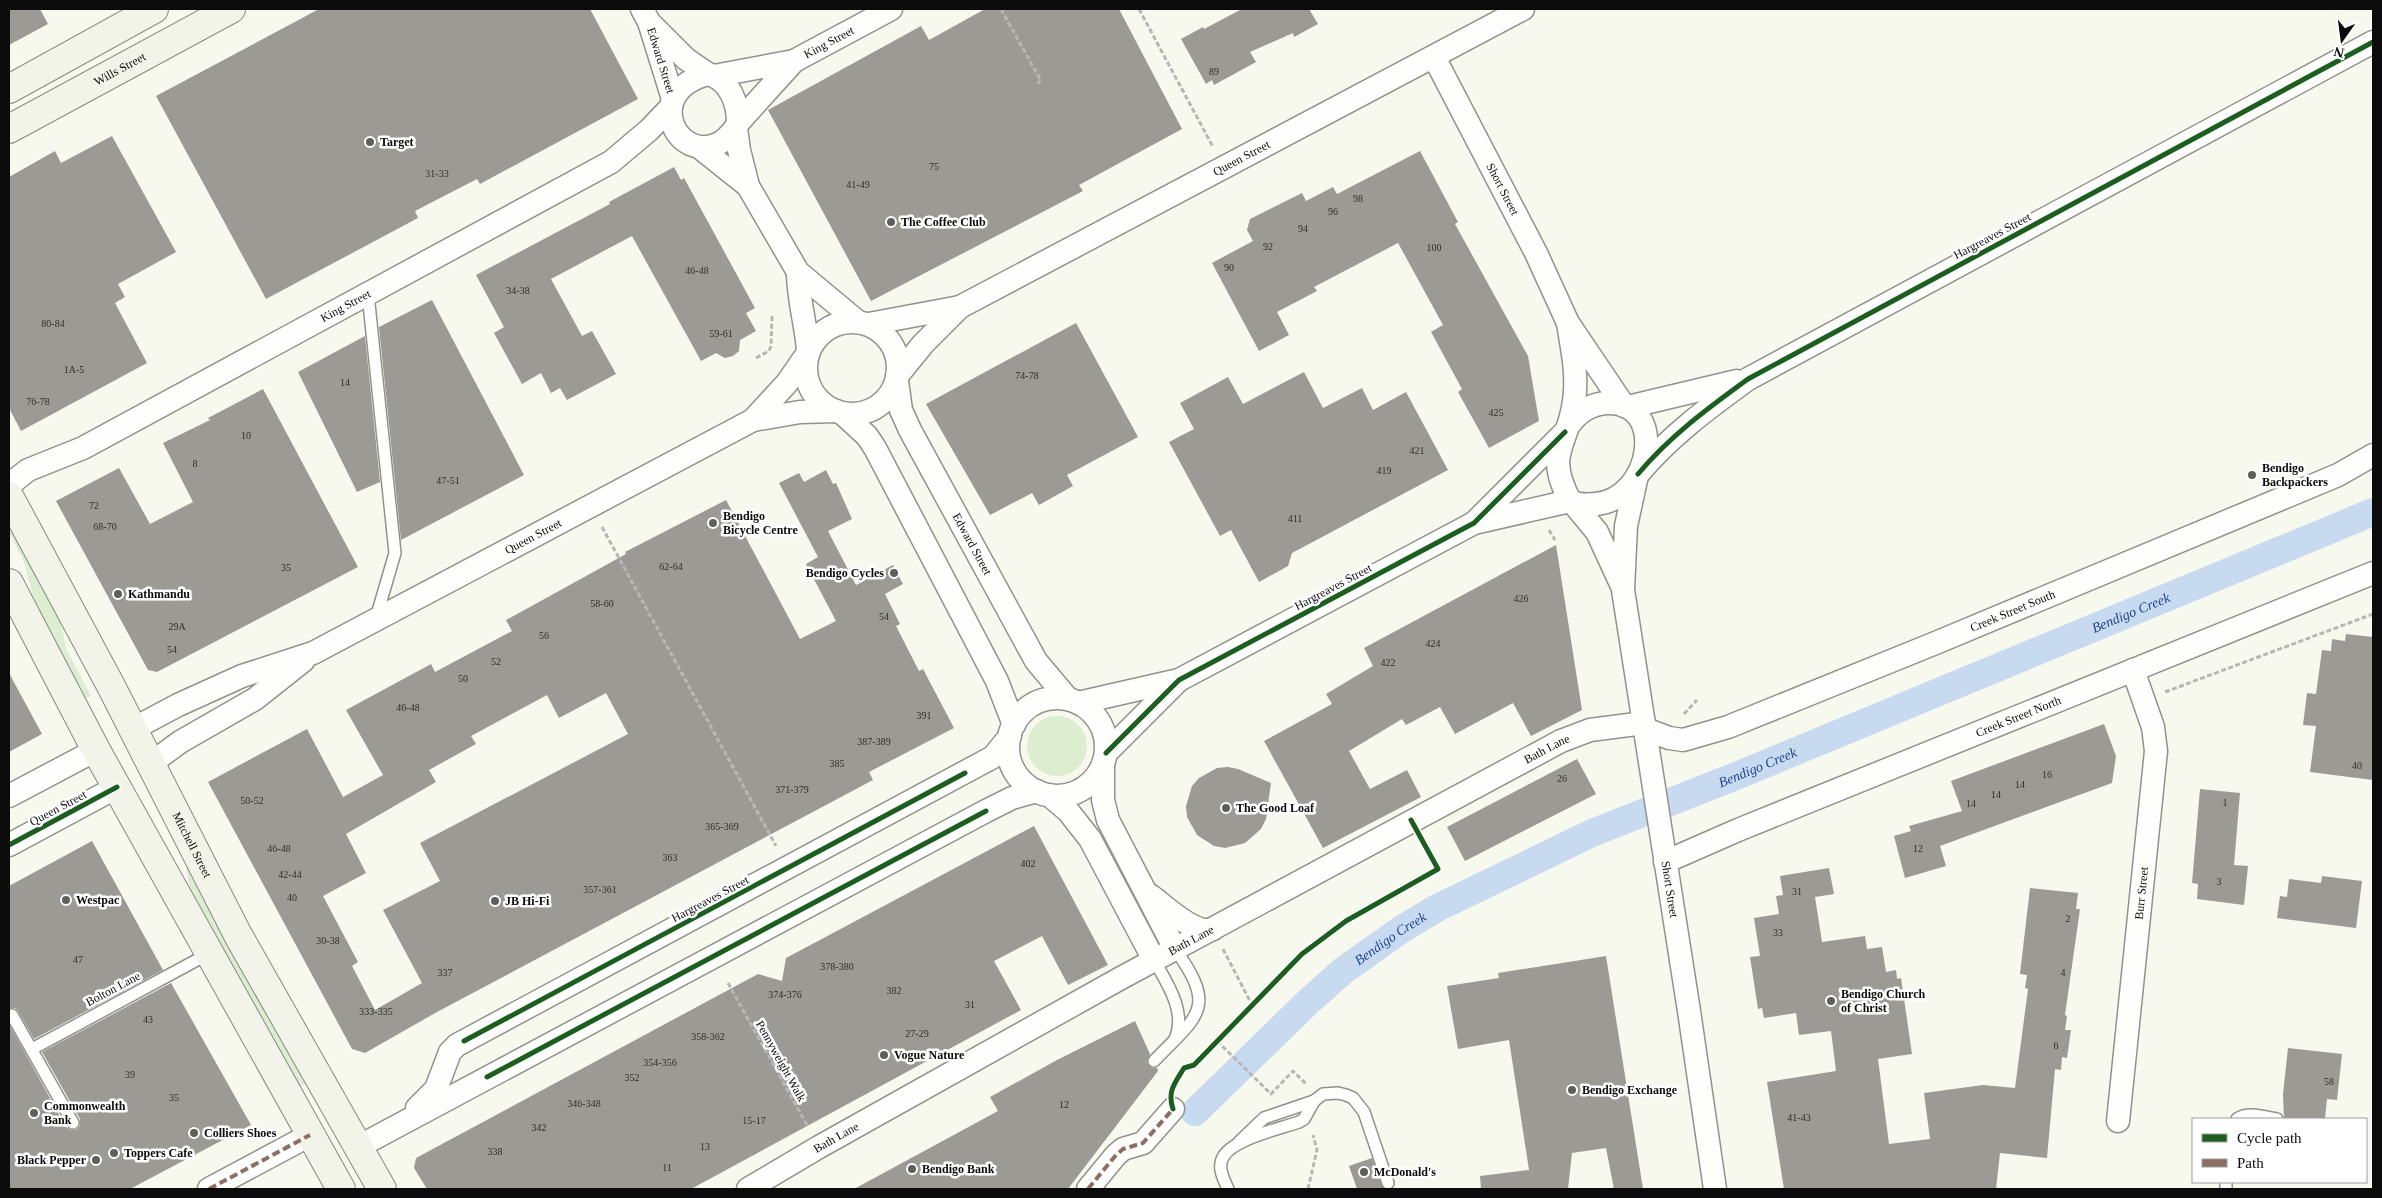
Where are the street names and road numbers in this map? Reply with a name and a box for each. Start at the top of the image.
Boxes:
street label: King Street [801,23,857,61]
street label: Edward Street [644,26,678,96]
street label: Wills Street [92,49,149,89]
street label: Queen Street [1211,137,1273,179]
street label: Short Street [1483,161,1522,218]
street label: Hargreaves Street [1951,209,2034,262]
street label: King Street [318,286,374,325]
street label: Edward Street [950,511,995,578]
street label: Queen Street [502,515,565,557]
street label: Hargreaves Street [1292,560,1375,613]
street label: Creek Street South [1968,587,2057,635]
street label: Creek Street North [1974,693,2063,740]
street label: Bath Lane [1521,731,1571,767]
street label: Queen Street [27,787,89,829]
street label: Mitchell Street [170,810,215,881]
street label: Short Street [1659,860,1681,919]
street label: Burr Street [2132,865,2151,920]
street label: Hargreaves Street [669,872,752,925]
street label: Bath Lane [1166,922,1216,958]
street label: Bolton Lane [83,969,143,1009]
street label: Pennyweight Walk [753,1018,809,1104]
street label: Bath Lane [811,1119,861,1156]

